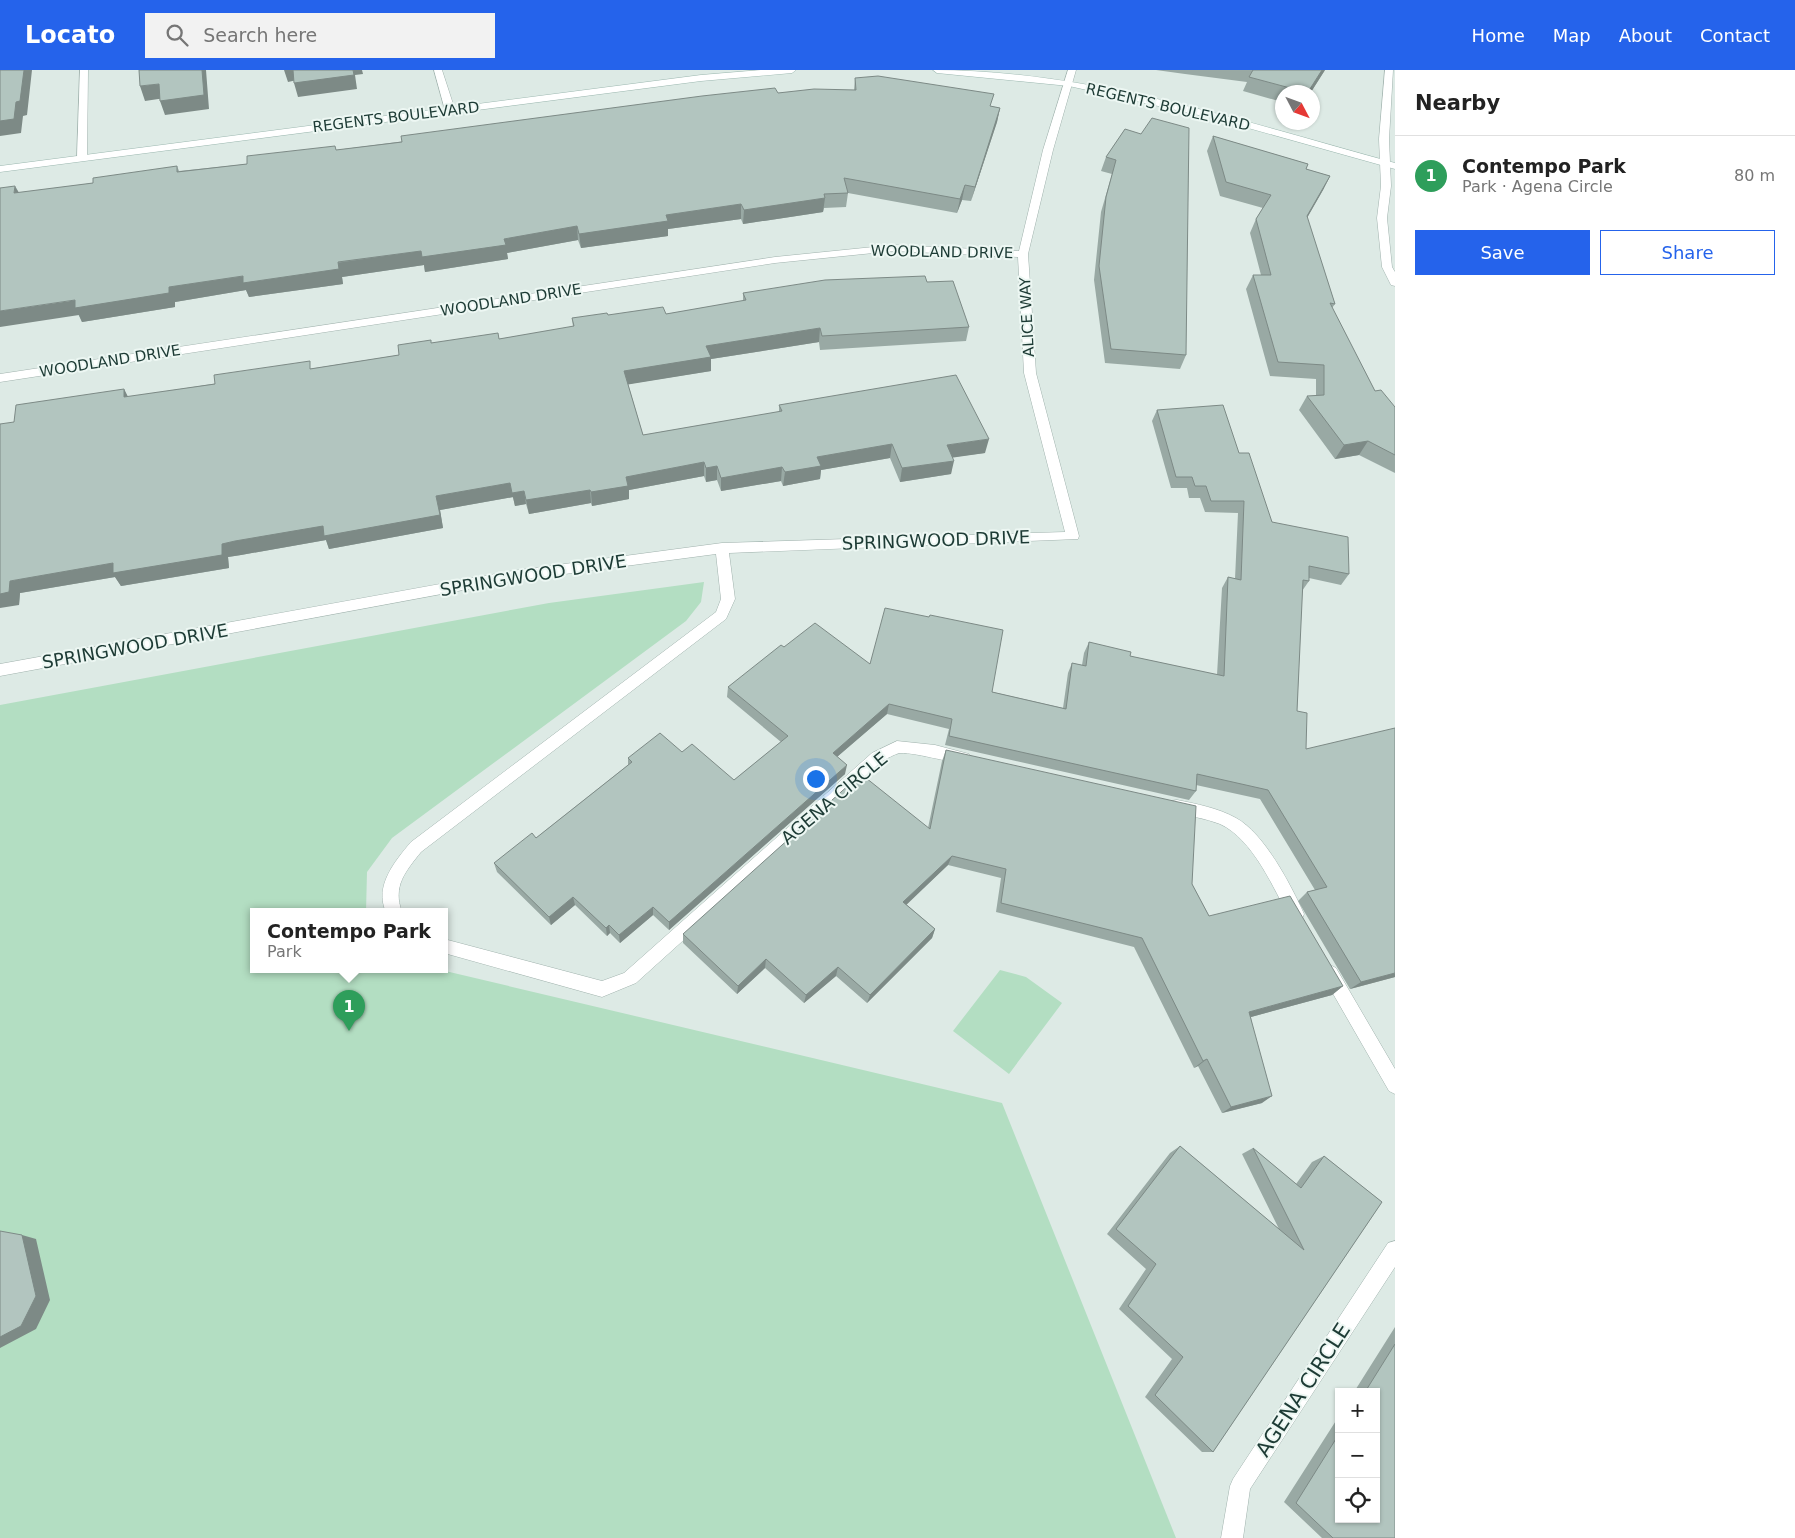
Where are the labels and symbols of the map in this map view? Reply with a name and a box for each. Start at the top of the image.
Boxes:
street label: REGENTS BOULEVARD [1084,79,1252,135]
north arrow [1275,85,1320,130]
street label: REGENTS BOULEVARD [312,98,480,136]
street label: WOODLAND DRIVE [871,242,1013,262]
street label: ALICE WAY [1016,276,1038,357]
street label: WOODLAND DRIVE [439,280,583,320]
street label: WOODLAND DRIVE [38,341,182,381]
street label: SPRINGWOOD DRIVE [841,526,1031,554]
street label: SPRINGWOOD DRIVE [438,550,628,600]
street label: SPRINGWOOD DRIVE [40,619,230,673]
street label: AGENA CIRCLE [777,747,891,849]
your location [803,766,829,792]
pin: 1 [333,990,365,1031]
street label: AGENA CIRCLE [1251,1319,1355,1461]

